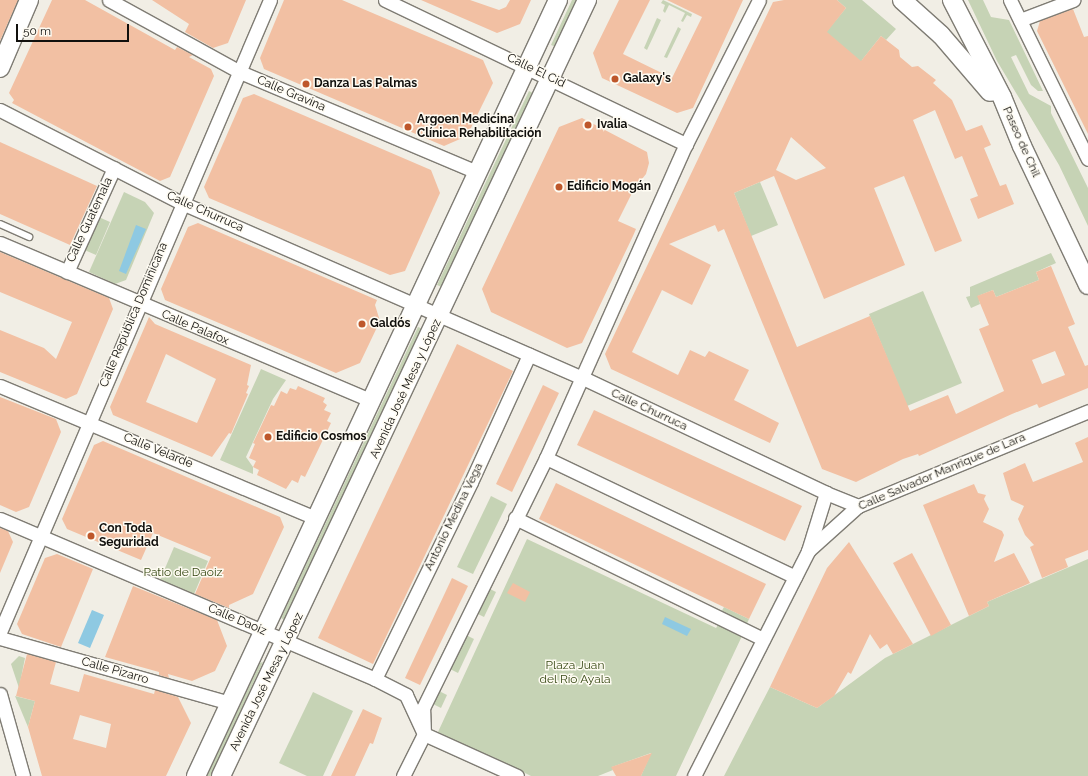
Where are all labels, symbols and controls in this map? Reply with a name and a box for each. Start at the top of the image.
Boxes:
scale bar [18,16,131,42]
text: 50 m [23,24,51,38]
street label: Calle El Cid [504,51,568,91]
place label: Galaxy's [623,72,671,86]
street label: Calle Gravina [255,73,327,115]
marker: Galaxy's [610,74,620,84]
place label: Danza Las Palmas [314,77,417,91]
marker: Danza Las Palmas [301,79,311,89]
street label: Paseo de Chil [999,105,1043,179]
place label: Argoen Medicina Clínica Rehabilitación [417,113,541,141]
place label: Ivalia [597,118,628,132]
marker: Ivalia [582,119,594,131]
marker: Argoen Medicina Clínica Rehabilitación [402,121,414,133]
street label: Calle Guatemala [64,175,116,265]
place label: Edificio Mogán [567,180,651,194]
marker: Edificio Mogán [554,182,564,192]
street label: Calle Churruca [164,189,246,235]
street label: Calle República Dominicana [97,241,171,389]
street label: Calle Palafox [159,307,231,349]
street label: Avenida José Mesa y López [367,317,445,461]
place label: Galdós [370,317,410,331]
marker: Galdós [357,319,367,329]
street label: Calle Churruca [609,386,689,434]
street label: Calle Velarde [121,430,195,472]
place label: Edificio Cosmos [276,430,366,444]
street label: Calle Salvador Manrique de Lara [856,430,1028,514]
marker: Edificio Cosmos [263,432,273,442]
street label: Antonio Medina Vega [422,461,486,573]
place label: Con Toda Seguridad [99,522,159,550]
marker: Con Toda Seguridad [86,531,96,541]
park label: Patio de Daoiz [143,566,223,580]
street label: Calle Daoiz [206,601,268,639]
street label: Avenida José Mesa y López [227,610,307,754]
street label: Calle Pizarro [80,655,150,687]
park label: Plaza Juan del Río Ayala [539,659,611,687]

